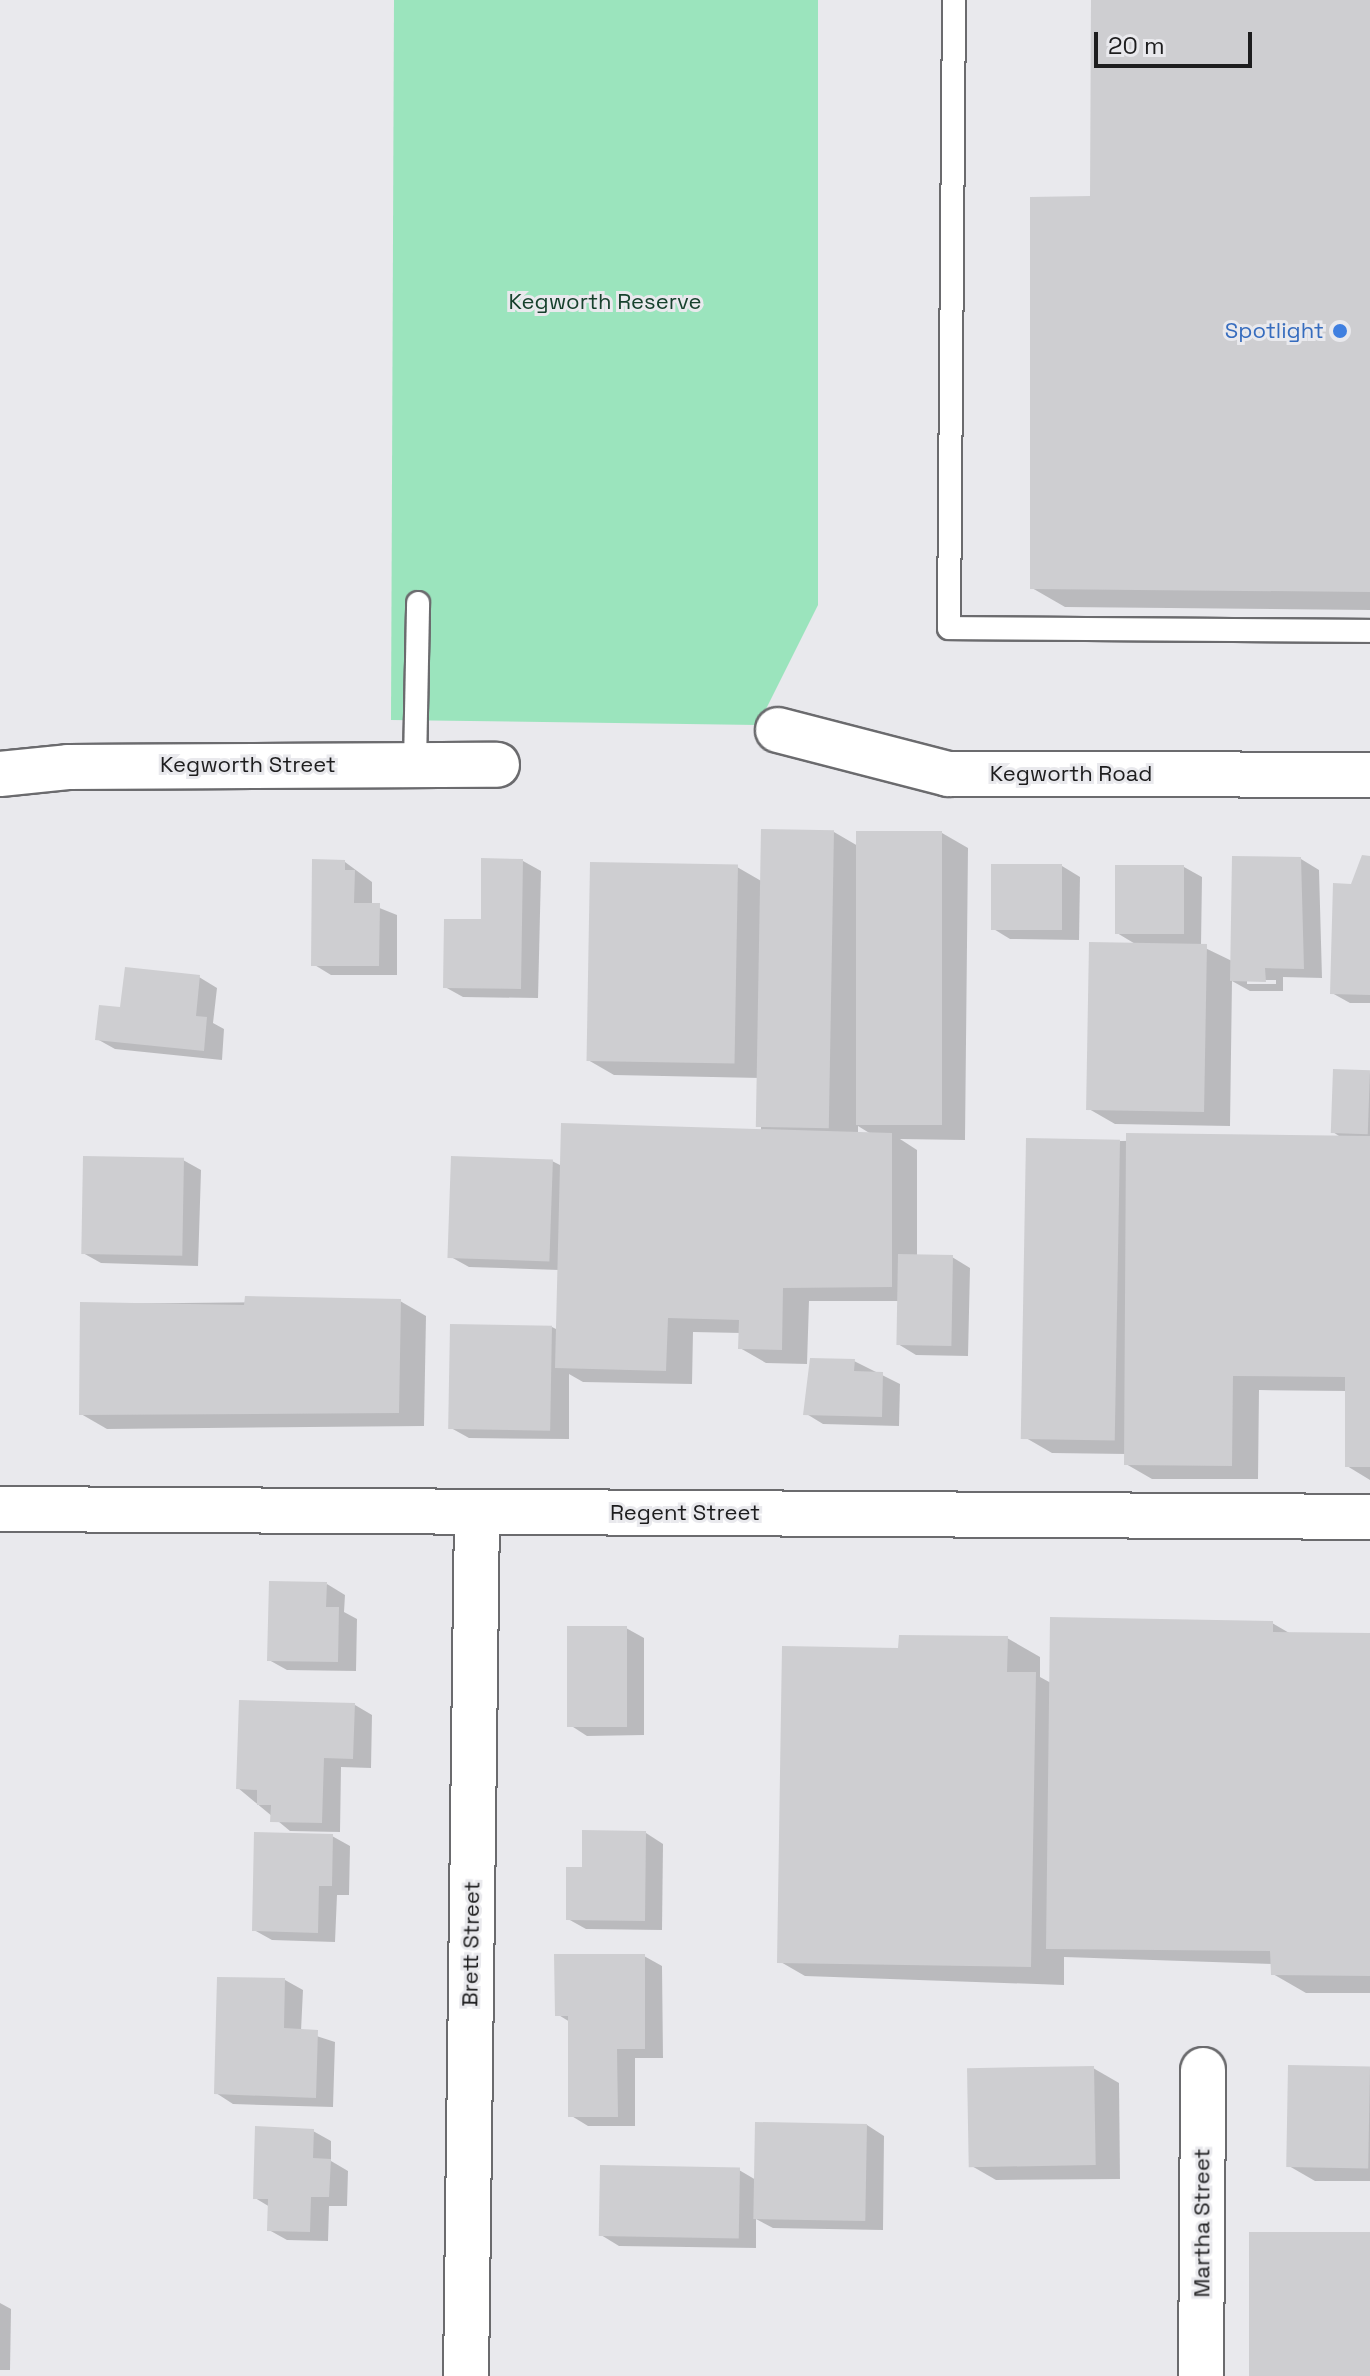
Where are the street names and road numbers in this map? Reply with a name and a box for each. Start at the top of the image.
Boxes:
street label: Kegworth Street [160,752,336,778]
street label: Kegworth Road [990,761,1152,787]
street label: Regent Street [610,1500,760,1526]
street label: Brett Street [457,1881,485,2007]
street label: Martha Street [1189,2148,1215,2298]

